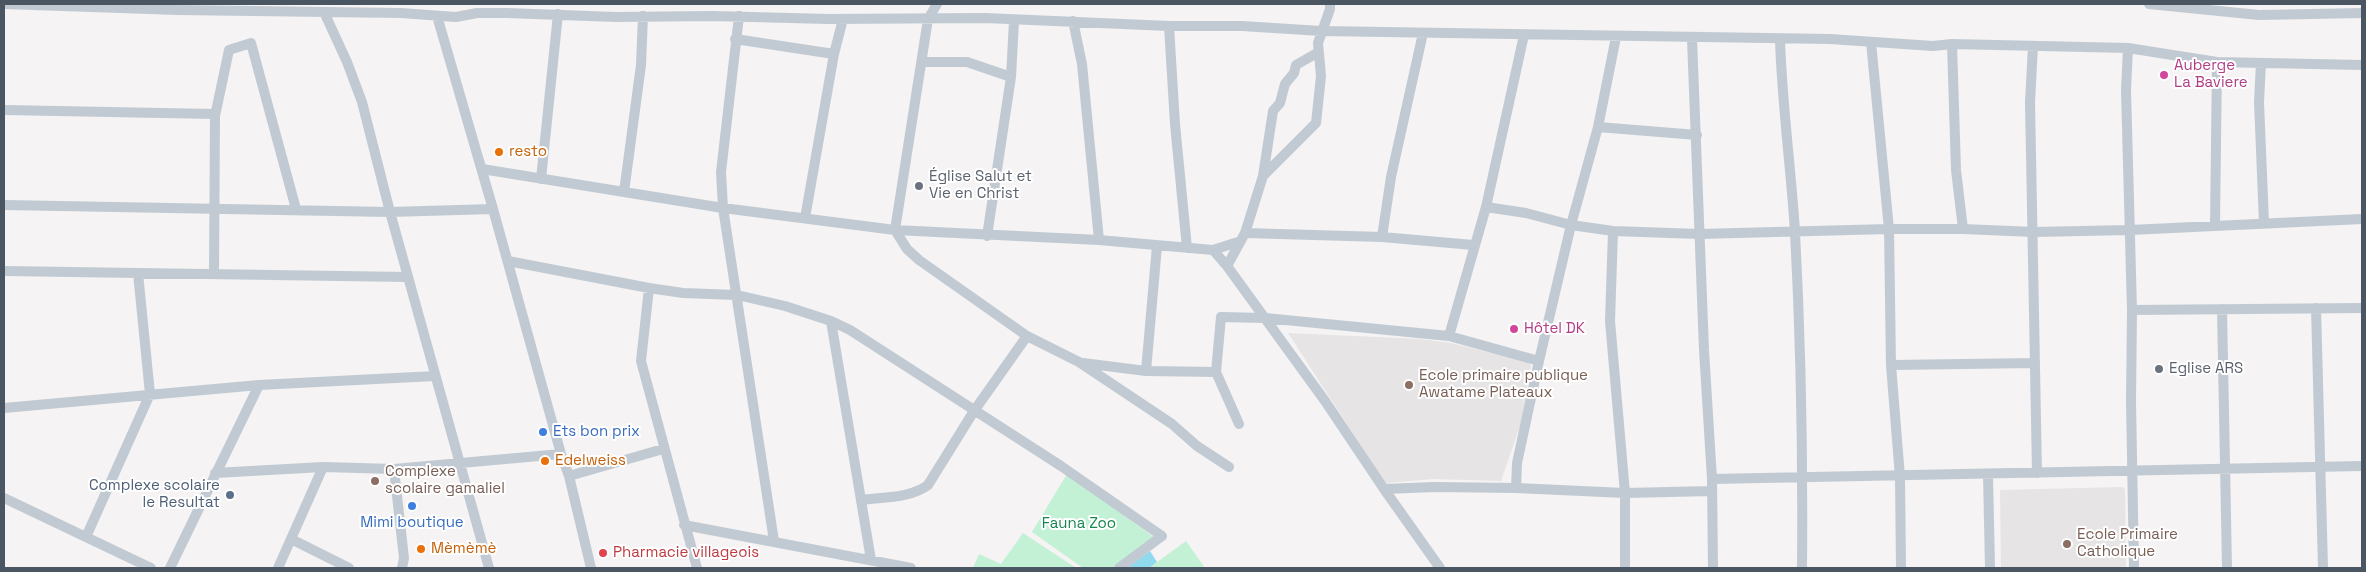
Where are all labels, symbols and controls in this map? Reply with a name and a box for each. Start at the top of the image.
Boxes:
place label: Auberge La Baviere [2174,57,2248,92]
marker: Auberge La Baviere [2158,69,2170,81]
place label: resto [509,143,547,161]
marker: resto [493,146,505,158]
place label: Église Salut et Vie en Christ [929,168,1032,203]
marker: Église Salut et Vie en Christ [913,180,925,192]
place label: Hôtel DK [1524,320,1585,338]
marker: Hôtel DK [1508,323,1520,335]
place label: Eglise ARS [2169,360,2243,378]
marker: Eglise ARS [2153,363,2165,375]
place label: Ecole primaire publique Awatame Plateaux [1419,367,1588,402]
marker: Ecole primaire publique Awatame Plateaux [1403,379,1415,391]
place label: Ets bon prix [553,423,640,441]
marker: Ets bon prix [537,426,549,438]
place label: Edelweiss [555,452,626,470]
marker: Edelweiss [539,455,551,467]
place label: Complexe scolaire gamaliel [385,463,505,498]
marker: Complexe scolaire gamaliel [369,475,381,487]
place label: Complexe scolaire le Resultat [89,477,220,512]
marker: Complexe scolaire le Resultat [224,489,236,501]
marker: Mimi boutique [406,500,418,512]
place label: Mimi boutique [360,514,464,532]
park label: Fauna Zoo [1042,515,1116,533]
place label: Ecole Primaire Catholique [2077,526,2178,561]
marker: Ecole Primaire Catholique [2061,538,2073,550]
place label: Mèmèmè [431,540,496,558]
marker: Mèmèmè [415,543,427,555]
place label: Pharmacie villageois [613,544,759,562]
marker: Pharmacie villageois [597,547,609,559]

